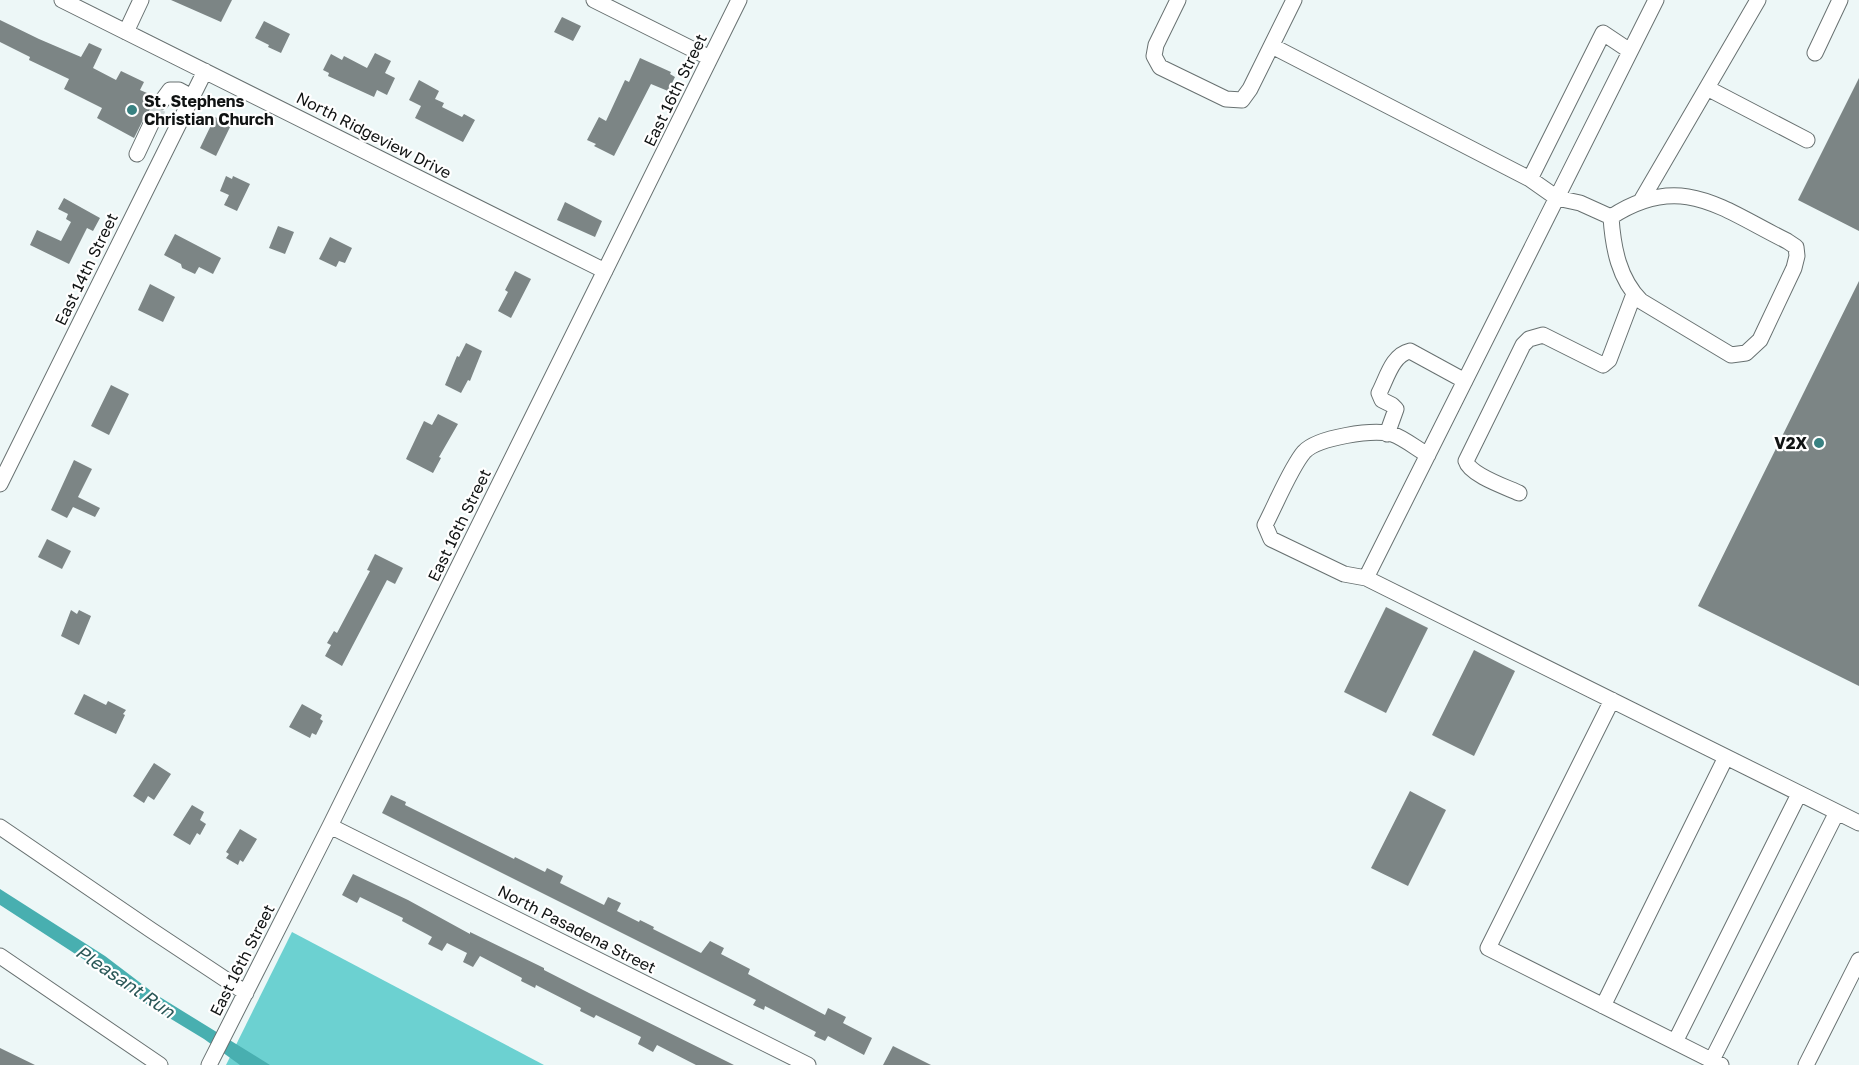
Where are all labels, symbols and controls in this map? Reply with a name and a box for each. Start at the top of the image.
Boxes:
street label: East 16th Street [639,31,711,149]
street label: North Ridgeview Drive [293,87,455,183]
place label: St. Stephens Christian Church [144,91,274,129]
marker: St. Stephens Christian Church [125,103,139,117]
street label: East 14th Street [50,210,122,328]
place label: V2X [1774,433,1807,453]
marker: V2X [1812,436,1826,450]
street label: East 16th Street [423,466,495,584]
street label: North Pasadena Street [495,880,659,978]
street label: East 16th Street [205,901,279,1019]
water label: Pleasant Run [72,940,180,1023]

